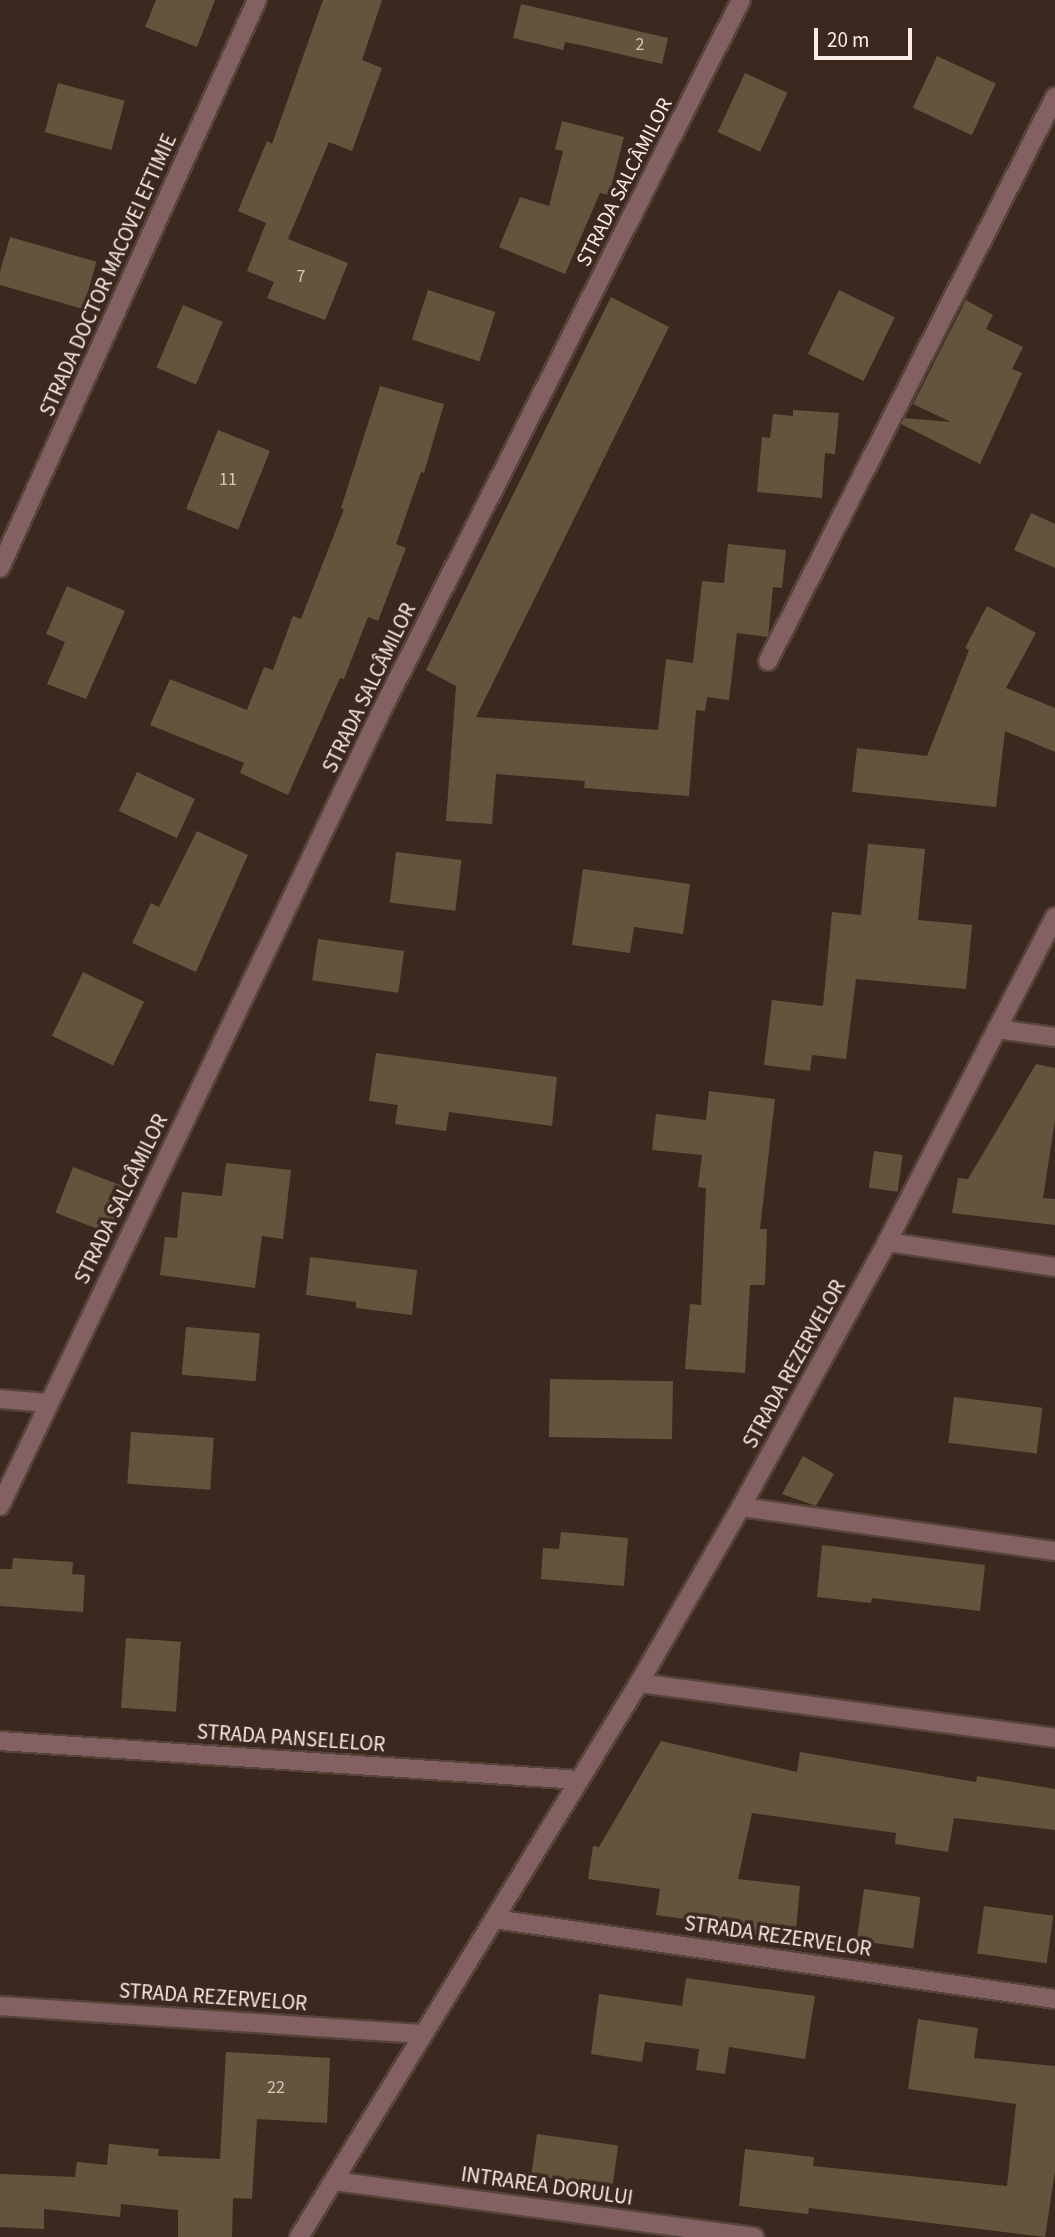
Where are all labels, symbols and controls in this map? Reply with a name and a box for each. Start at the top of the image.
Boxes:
scale bar [817,14,915,58]
text: 20 m [827,25,869,55]
house number: 2 [636,34,644,56]
street label: STRADA SALCÂMILOR [571,94,677,270]
street label: STRADA DOCTOR MACOVEI EFTIMIE [34,130,182,420]
house number: 7 [297,266,305,288]
house number: 11 [219,469,237,491]
street label: STRADA SALCÂMILOR [317,599,421,777]
street label: STRADA SALCÂMILOR [69,1110,173,1288]
street label: STRADA REZERVELOR [737,1275,851,1453]
street label: STRADA PANSELELOR [196,1719,386,1757]
street label: STRADA REZERVELOR [683,1910,873,1962]
street label: STRADA REZERVELOR [118,1978,308,2016]
house number: 22 [267,2077,285,2099]
street label: INTRAREA DORULUI [459,2161,635,2211]

